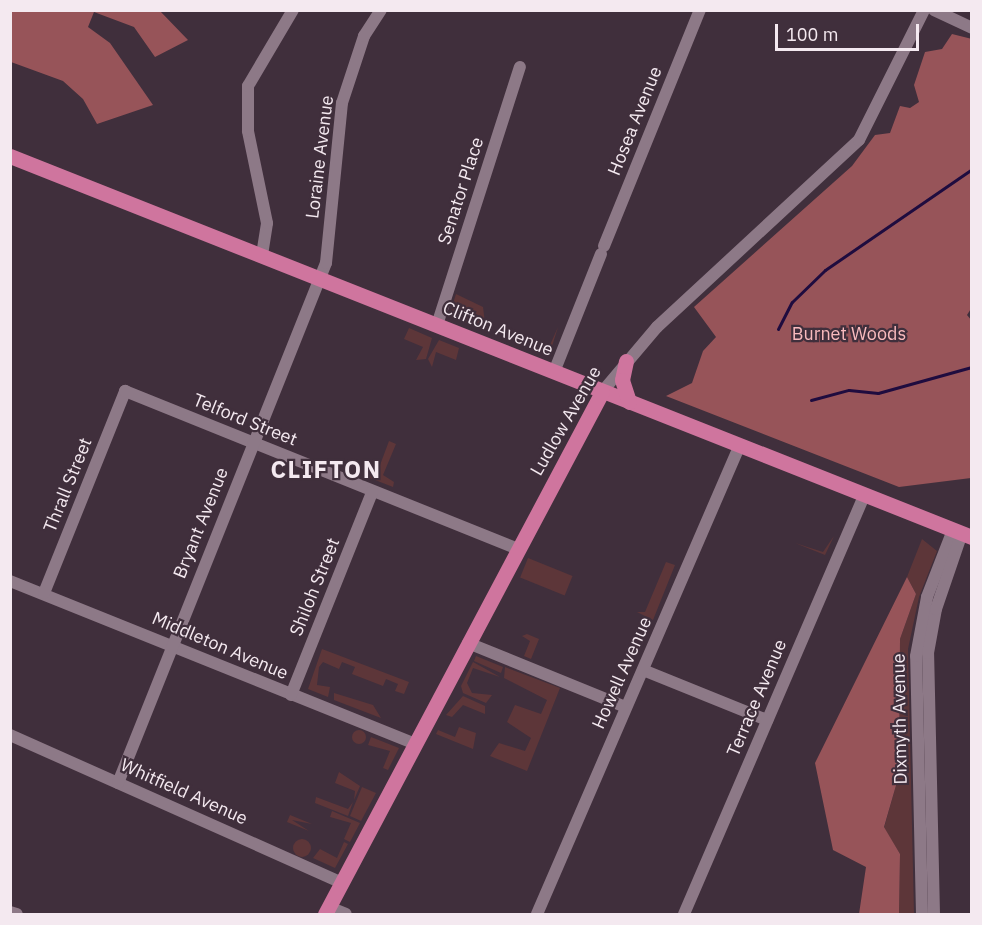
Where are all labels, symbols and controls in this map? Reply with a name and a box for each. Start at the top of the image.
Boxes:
scale bar [778,12,922,50]
text: 100 m [786,23,838,46]
street label: Hosea Avenue [603,63,667,179]
street label: Loraine Avenue [302,94,338,220]
street label: Senator Place [433,135,489,247]
street label: Clifton Avenue [440,297,556,361]
park label: Burnet Woods [792,323,906,345]
street label: Ludlow Avenue [526,363,606,479]
street label: Telford Street [190,389,300,451]
street label: Thrall Street [39,435,97,535]
district label: CLIFTON [270,456,382,484]
street label: Bryant Avenue [169,464,233,582]
street label: Shiloh Street [286,535,344,639]
street label: Middleton Avenue [149,608,291,684]
street label: Howell Avenue [588,614,656,732]
street label: Terrace Avenue [723,636,791,760]
street label: Dixmyth Avenue [888,653,912,785]
street label: Whitfield Avenue [117,754,251,830]

